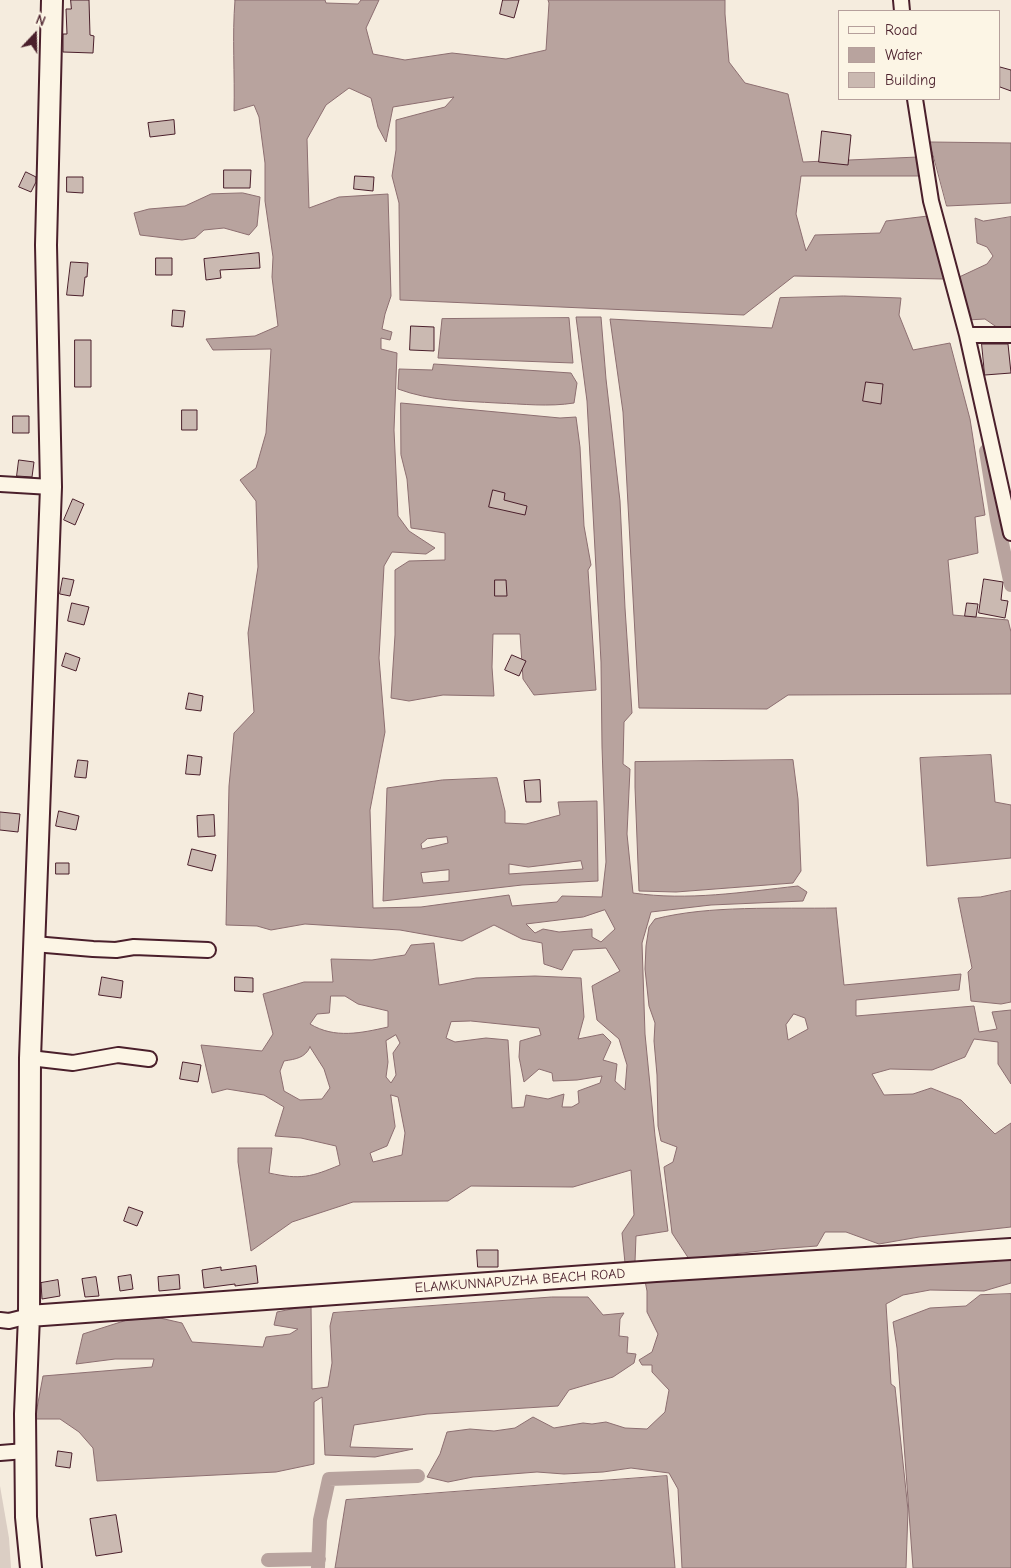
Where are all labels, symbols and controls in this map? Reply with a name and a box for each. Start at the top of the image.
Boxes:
north arrow [10,10,60,60]
legend [838,10,1001,100]
text: N [33,11,48,30]
text: Road [885,21,917,39]
text: Water [885,46,922,64]
text: Building [885,71,936,89]
street label: ELAMKUNNAPUZHA BEACH ROAD [414,1265,626,1297]

